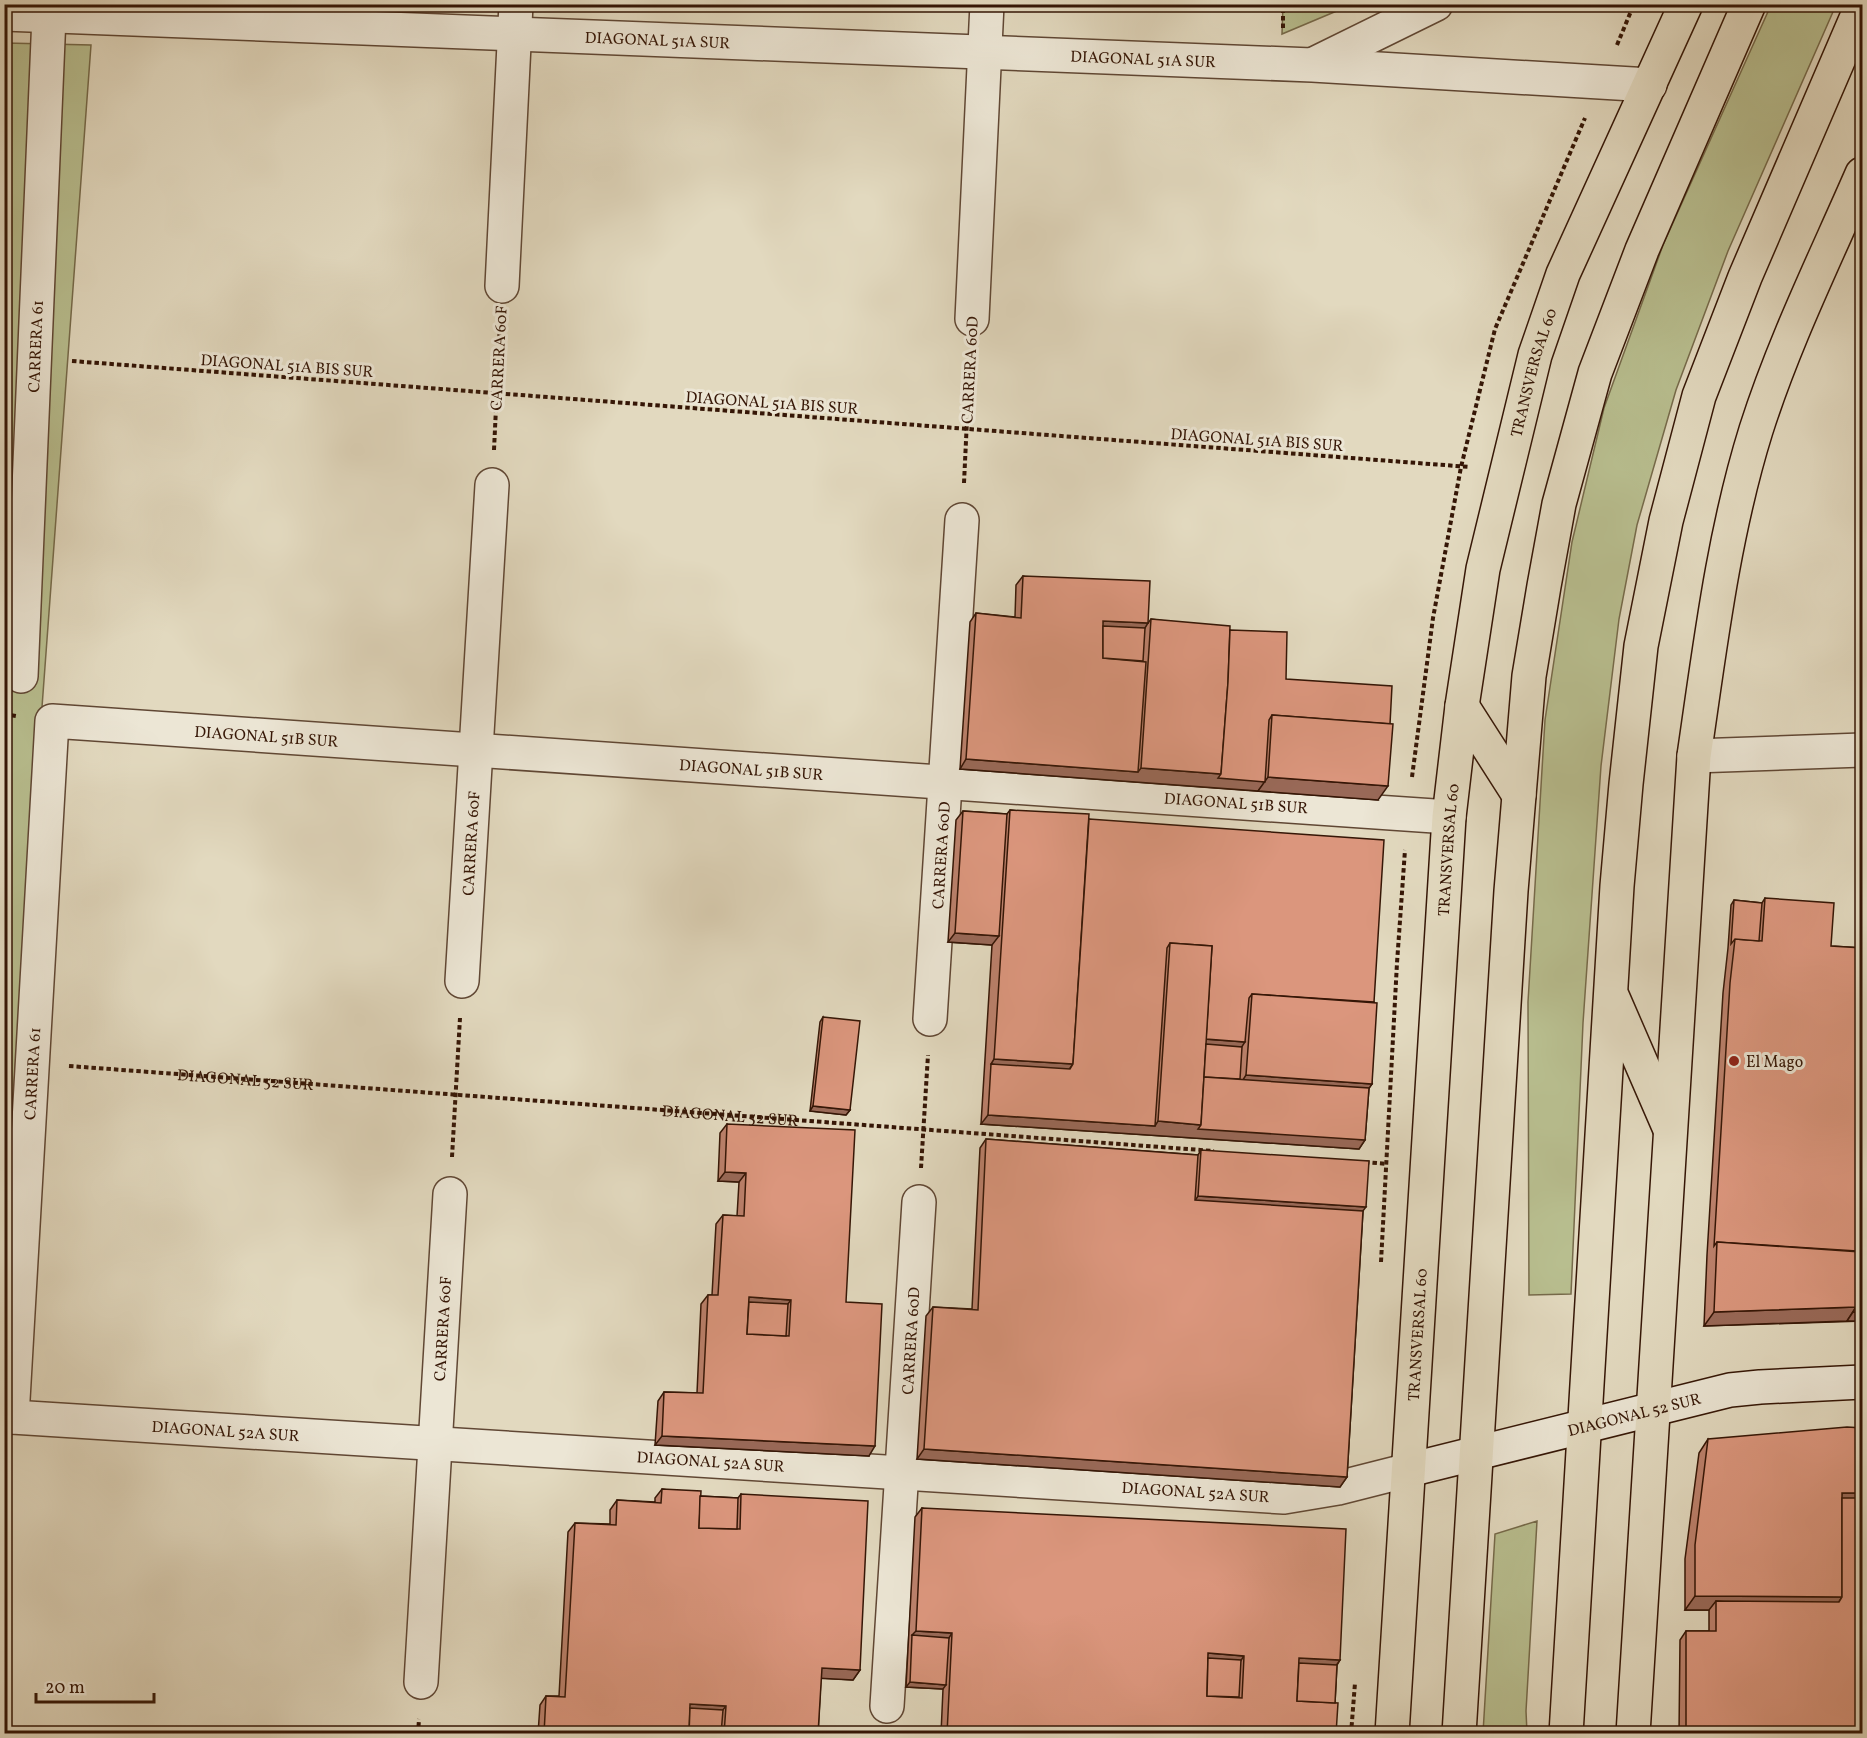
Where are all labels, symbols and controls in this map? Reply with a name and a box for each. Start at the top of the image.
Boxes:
street label: DIAGONAL 51A SUR [584,28,731,55]
street label: DIAGONAL 51A SUR [1070,47,1216,74]
street label: CARRERA 61 [24,300,50,393]
street label: CARRERA 60F [486,305,514,411]
street label: TRANSVERSAL 60 [1506,306,1563,440]
street label: CARRERA 60D [957,315,985,424]
street label: DIAGONAL 51A BIS SUR [200,350,374,384]
street label: DIAGONAL 51A BIS SUR [685,387,859,421]
street label: DIAGONAL 51A BIS SUR [1170,424,1344,458]
street label: DIAGONAL 51B SUR [193,722,339,754]
street label: DIAGONAL 51B SUR [678,755,824,787]
street label: TRANSVERSAL 60 [1434,782,1466,917]
street label: DIAGONAL 51B SUR [1163,788,1309,820]
street label: CARRERA 60F [458,790,486,896]
street label: CARRERA 60D [928,801,957,910]
street label: CARRERA 61 [20,1027,47,1121]
place label: El Mago [1746,1052,1803,1074]
marker: El Mago [1727,1054,1741,1068]
street label: DIAGONAL 52 SUR [176,1065,314,1097]
street label: DIAGONAL 52 SUR [661,1101,799,1133]
street label: TRANSVERSAL 60 [1404,1268,1434,1402]
street label: CARRERA 60F [430,1276,458,1382]
street label: CARRERA 60D [898,1286,927,1395]
street label: DIAGONAL 52 SUR [1566,1389,1704,1443]
street label: DIAGONAL 52A SUR [151,1417,300,1448]
street label: DIAGONAL 52A SUR [636,1447,785,1479]
street label: DIAGONAL 52A SUR [1121,1478,1270,1509]
scale bar [36,1666,154,1704]
text: 20 m [45,1676,85,1701]

